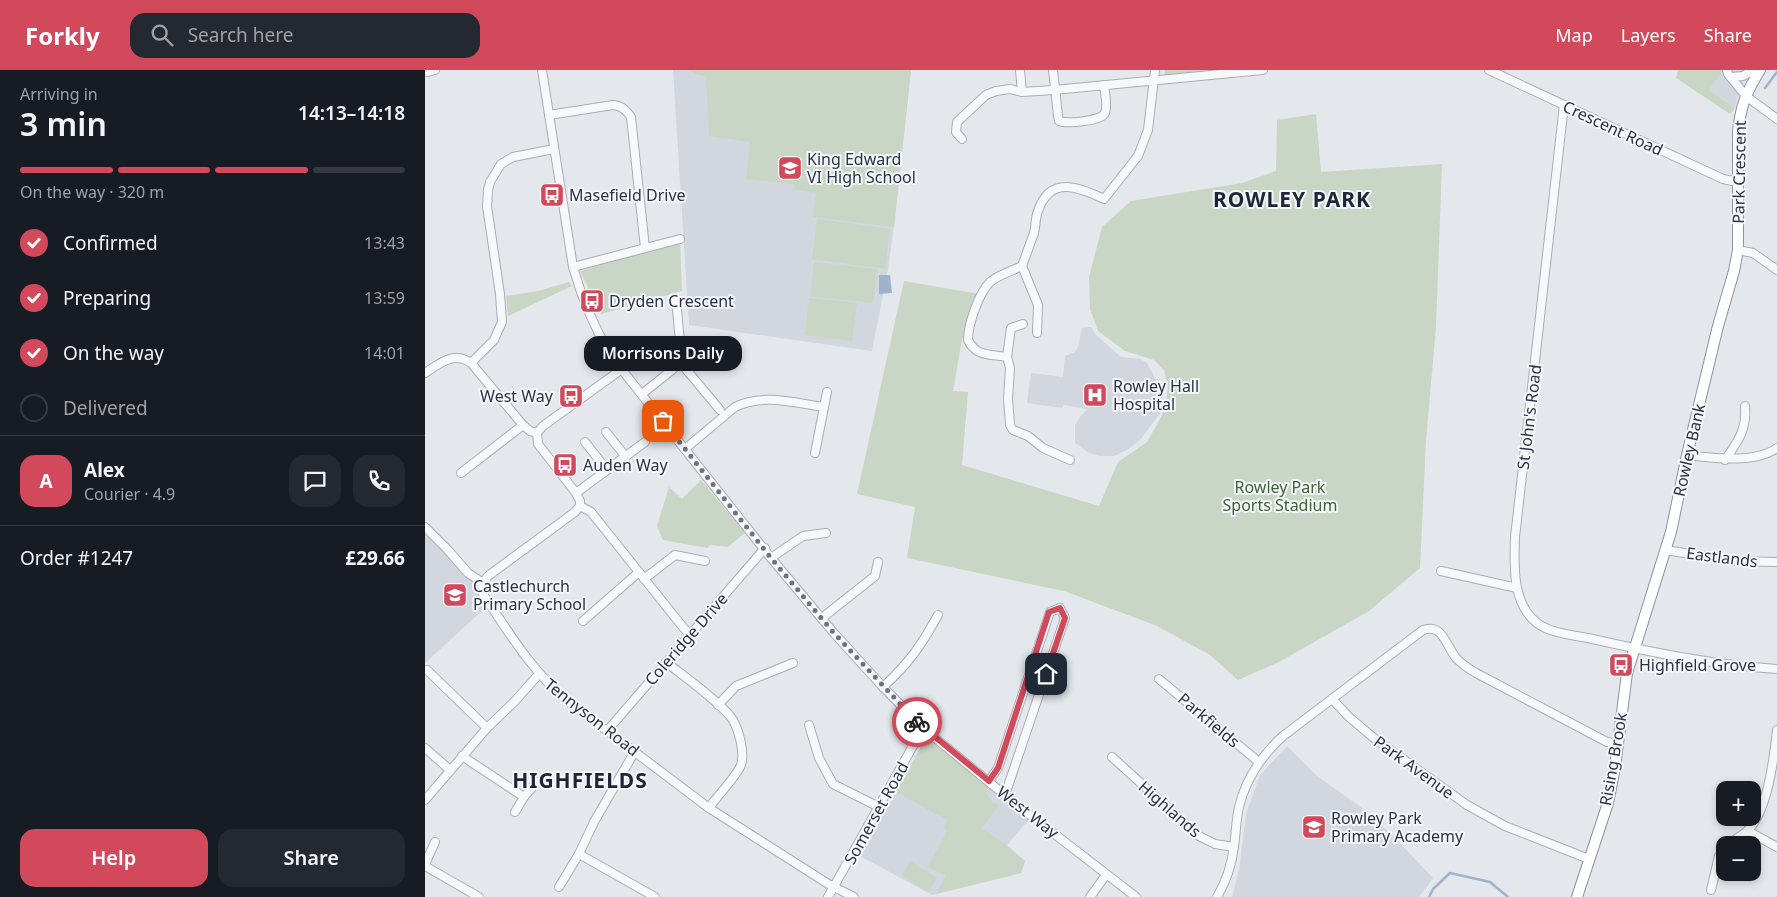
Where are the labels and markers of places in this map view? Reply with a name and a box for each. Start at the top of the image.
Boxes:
place label: King Edward VI High School [807,148,916,188]
school or university icon: King Edward VI High School [777,155,803,181]
bus stop icon: Masefield Drive [539,182,565,208]
place label: Masefield Drive [569,184,686,206]
bus stop icon: Dryden Crescent [579,288,605,314]
place label: Dryden Crescent [609,290,734,312]
callout: Morrisons Daily [584,336,742,371]
place label: Rowley Hall Hospital [1113,375,1199,415]
hospital icon: Rowley Hall Hospital [1082,382,1108,408]
bus stop icon: West Way [558,383,584,409]
place label: West Way [480,385,554,407]
pin [642,400,684,442]
bus stop icon: Auden Way [552,452,578,478]
place label: Auden Way [583,454,669,476]
place label: Castlechurch Primary School [473,575,586,615]
school or university icon: Castlechurch Primary School [442,582,468,608]
bus stop icon: Highfield Grove [1608,652,1634,678]
pin [1025,653,1067,695]
place label: Highfield Grove [1639,654,1756,676]
place label: Rowley Park Primary Academy [1331,807,1464,847]
school or university icon: Rowley Park Primary Academy [1301,814,1327,840]

